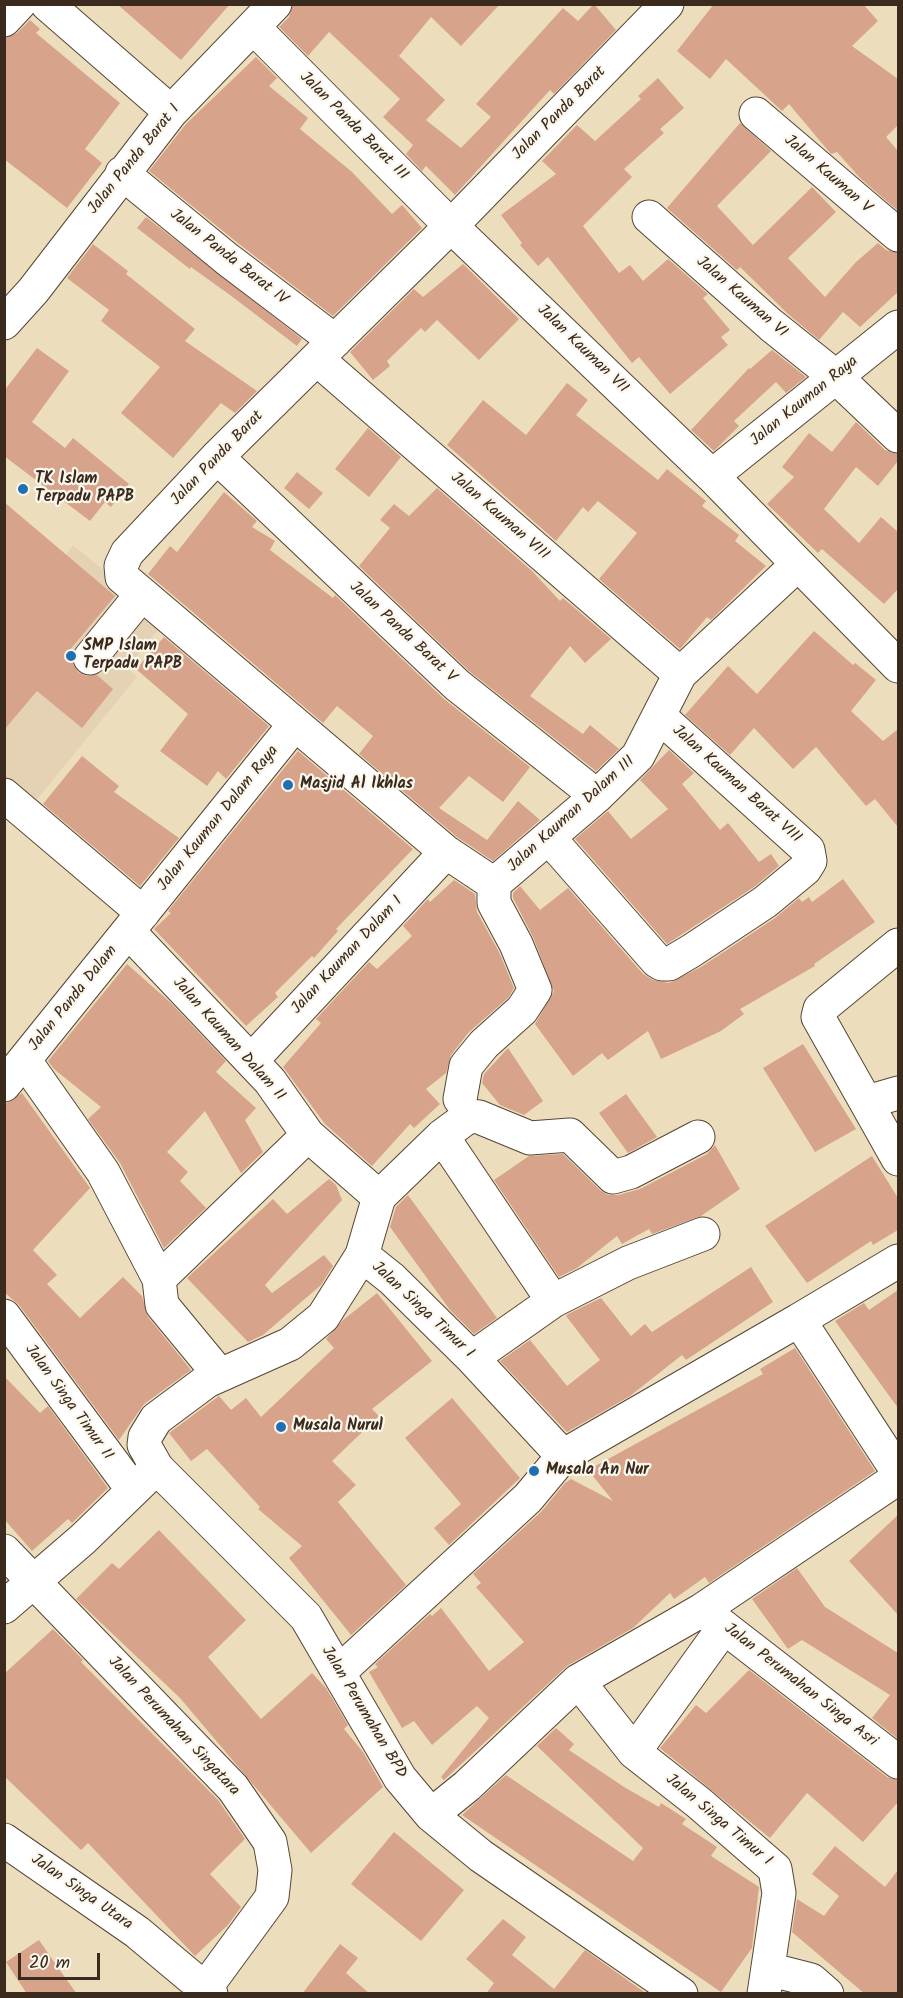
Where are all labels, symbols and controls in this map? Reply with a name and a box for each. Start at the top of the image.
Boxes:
street label: Jalan Panda Barat [509,63,611,165]
street label: Jalan Panda Barat III [295,69,411,185]
street label: Jalan Panda Barat I [85,101,185,219]
street label: Jalan Kauman V [779,132,875,218]
street label: Jalan Panda Barat IV [165,206,291,310]
street label: Jalan Kauman VI [691,253,791,343]
street label: Jalan Kauman VII [532,302,632,398]
street label: Jalan Kauman Raya [747,353,863,451]
street label: Jalan Panda Barat [168,407,268,511]
street label: Jalan Kauman VIII [446,469,552,565]
place label: TK Islam Terpadu PAPB [35,470,134,508]
marker: TK Islam Terpadu PAPB [16,482,30,496]
street label: Jalan Panda Barat V [344,578,460,688]
place label: SMP Islam Terpadu PAPB [83,637,182,675]
marker: SMP Islam Terpadu PAPB [64,649,78,663]
street label: Jalan Kauman Barat VIII [667,722,805,848]
street label: Jalan Kauman Dalam Raya [154,742,284,896]
street label: Jalan Kauman Dalam III [504,753,640,877]
place label: Masjid Al Ikhlas [300,775,413,795]
marker: Masjid Al Ikhlas [281,778,295,792]
street label: Jalan Kauman Dalam I [288,893,408,1019]
street label: Jalan Panda Dalam [26,942,122,1056]
street label: Jalan Kauman Dalam II [167,974,289,1106]
street label: Jalan Singa Timur I [367,1259,477,1363]
street label: Jalan Singa Timur II [20,1341,116,1465]
place label: Musala Nurul [293,1417,383,1437]
marker: Musala Nurul [274,1420,288,1434]
place label: Musala An Nur [546,1461,649,1481]
marker: Musala An Nur [527,1464,541,1478]
street label: Jalan Perumahan Singa Asri [719,1620,881,1752]
street label: Jalan Perumahan BPD [316,1643,410,1783]
street label: Jalan Perumahan Singatara [103,1653,243,1801]
street label: Jalan Singa Timur I [661,1771,775,1871]
street label: Jalan Singa Utara [26,1851,136,1935]
scale bar [21,1941,104,1979]
text: 20 m [29,1949,70,1978]

